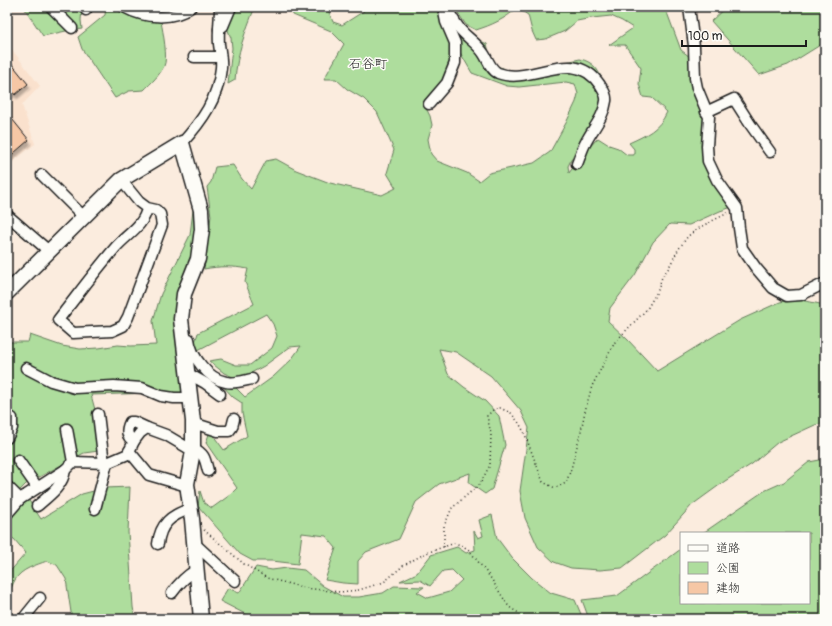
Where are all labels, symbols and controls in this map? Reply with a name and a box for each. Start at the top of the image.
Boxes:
scale bar [682,22,806,48]
text: 100 m [688,29,723,44]
district label: 石谷町 [348,56,388,72]
legend [680,532,810,604]
text: 道路 [716,541,740,556]
text: 公園 [716,561,740,576]
text: 建物 [716,581,740,596]

